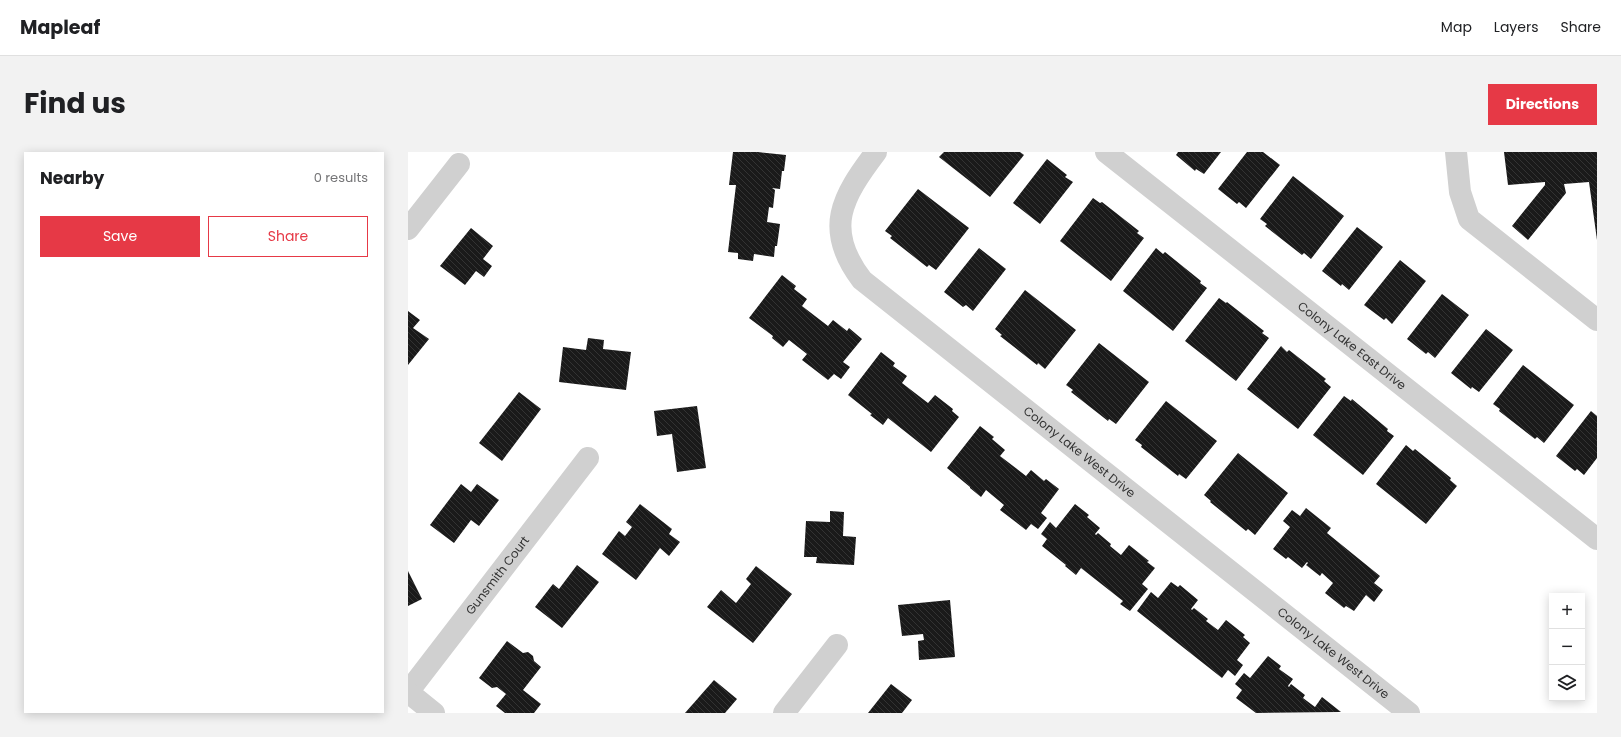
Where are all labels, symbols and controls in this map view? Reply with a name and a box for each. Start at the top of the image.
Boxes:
text: Mapleaf [20,14,100,41]
text: Map [1441,17,1472,37]
text: Layers [1494,17,1538,37]
text: Share [1560,17,1601,37]
text: Find us [24,84,126,123]
button: Directions [1488,84,1597,125]
text: Nearby [40,166,104,190]
text: 0 results [314,168,368,187]
button: Save [40,216,200,257]
button: Share [208,216,368,257]
street label: Colony Lake East Drive [1294,297,1410,393]
street label: Colony Lake West Drive [1020,402,1139,501]
street label: Gunsmith Court [462,532,533,618]
map controls [1549,593,1585,701]
button: + [1549,593,1585,629]
street label: Colony Lake West Drive [1274,603,1393,702]
button: − [1549,629,1585,665]
button: layers [1549,665,1585,701]

